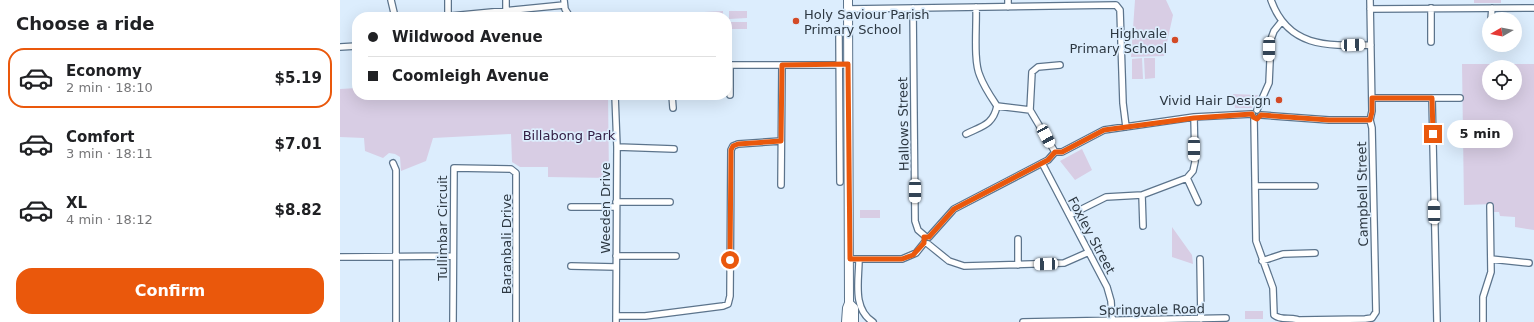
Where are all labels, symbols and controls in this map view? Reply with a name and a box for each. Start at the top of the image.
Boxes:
place label: Holy Saviour Parish Primary School [804,7,930,37]
north arrow [1482,12,1522,52]
map controls [1482,12,1522,100]
text: Choose a ride [16,13,155,34]
marker: Holy Saviour Parish Primary School [791,16,801,26]
place label: Highvale Primary School [1069,26,1167,56]
text: Wildwood Avenue [392,28,543,46]
marker: Highvale Primary School [1170,35,1180,45]
car [1263,37,1275,61]
car [1341,39,1365,51]
icon: car [18,60,54,96]
button: locate [1482,60,1522,100]
text: Economy [66,62,142,80]
text: Coomleigh Avenue [392,67,549,85]
text: $5.19 [275,69,322,87]
street label: Hallows Street [895,77,912,171]
text: 2 min · 18:10 [66,80,153,95]
place label: Vivid Hair Design [1159,93,1271,108]
marker: Vivid Hair Design [1274,95,1284,105]
callout: 5 min [1447,120,1513,148]
car [1035,123,1057,149]
route end [1424,125,1442,143]
icon: car [18,126,54,162]
text: 5 min [1460,126,1500,141]
text: Comfort [66,128,134,146]
park label: Billabong Park [523,128,616,143]
text: $7.01 [275,135,322,153]
car [1188,137,1200,161]
street label: Campbell Street [1354,141,1371,247]
text: 3 min · 18:11 [66,146,153,161]
street label: Weeden Drive [598,162,613,254]
street label: Tullimbar Circuit [435,175,450,282]
car [909,179,921,203]
icon: car [18,192,54,228]
text: XL [66,194,87,212]
street label: Baranbali Drive [499,194,514,294]
street label: Foxley Street [1065,194,1118,276]
car [1428,200,1440,224]
text: $8.82 [275,201,322,219]
text: 4 min · 18:12 [66,212,153,227]
route start [721,251,739,269]
car [1034,258,1058,270]
button: Confirm [16,268,324,314]
street label: Springvale Road [1099,301,1205,318]

